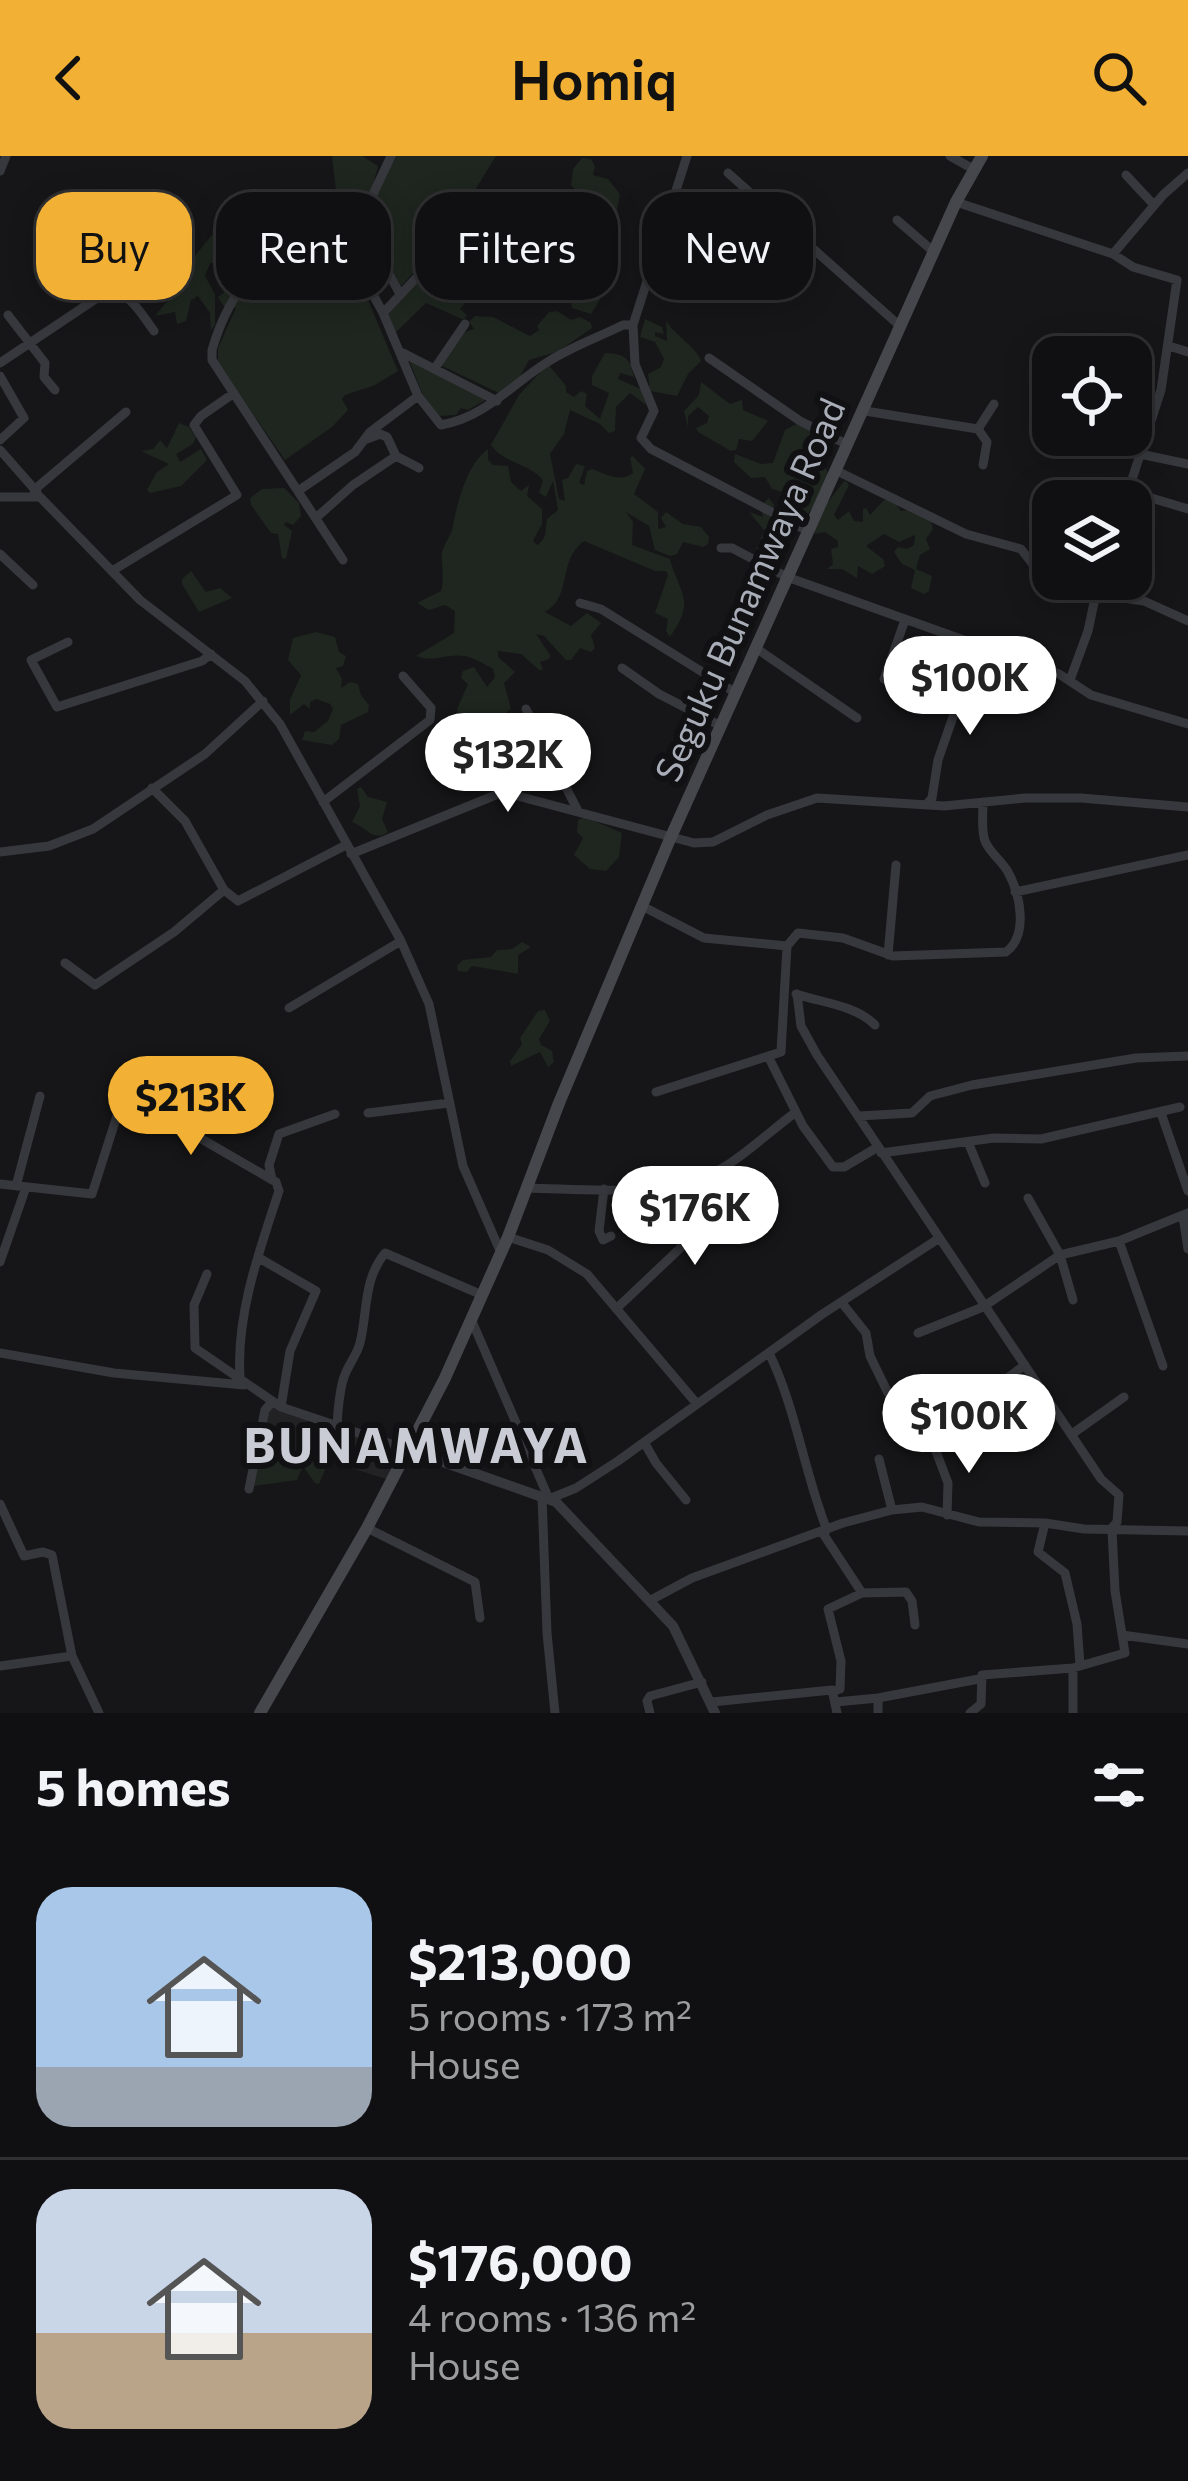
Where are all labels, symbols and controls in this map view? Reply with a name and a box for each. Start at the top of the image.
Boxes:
icon: back [36,45,102,111]
text: Homiq [511,45,677,111]
icon: search [1086,45,1152,111]
chip: Buy [36,192,192,300]
chip: Rent [216,192,391,300]
chip: Filters [415,192,618,300]
chip: New [642,192,813,300]
map controls [1032,336,1152,600]
button: locate [1032,336,1152,456]
street label: Seguku Bunamwaya Road [644,391,853,788]
button: layers [1032,480,1152,600]
pin: $100K [886,636,1054,738]
text: $100K [910,651,1030,699]
pin: $132K [424,713,592,815]
text: $132K [452,728,564,776]
pin: $213K [107,1056,275,1158]
text: $213K [135,1071,247,1119]
pin: $176K [611,1166,779,1268]
text: $176K [639,1181,751,1229]
pin: $100K [885,1374,1053,1476]
text: $100K [909,1389,1029,1437]
district label: BUNAMWAYA [243,1414,591,1473]
icon: filters [1086,1752,1152,1818]
text: 5 homes [36,1754,231,1817]
text: $213,000 [408,1928,632,1991]
icon: home [132,1935,276,2079]
text: 5 rooms · 173 m² [408,1991,692,2039]
text: House [408,2039,521,2087]
text: $176,000 [408,2229,633,2292]
icon: home [132,2237,276,2381]
text: 4 rooms · 136 m² [408,2292,696,2340]
text: House [408,2340,521,2388]

